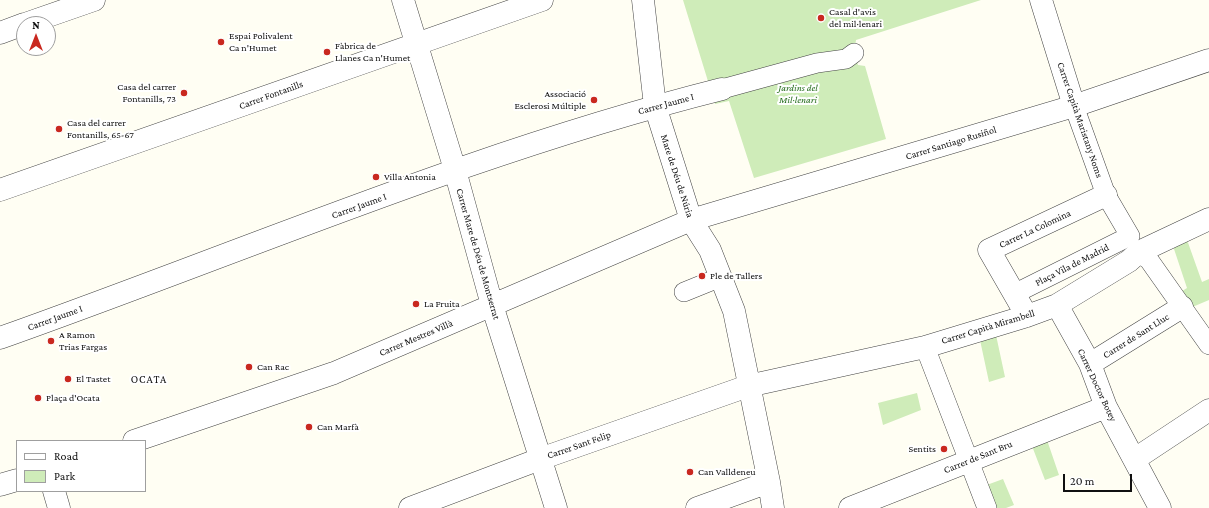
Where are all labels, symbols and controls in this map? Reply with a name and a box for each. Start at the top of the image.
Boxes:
place label: Casal d'avis del mil·lenari [829,6,882,30]
marker: Casal d'avis del mil·lenari [816,13,826,23]
north arrow [16,16,56,56]
text: N [32,19,40,31]
place label: Espai Polivalent Ca n'Humet [229,30,293,54]
marker: Espai Polivalent Ca n'Humet [216,37,226,47]
place label: Fàbrica de Llanes Ca n'Humet [335,40,410,64]
marker: Fàbrica de Llanes Ca n'Humet [322,47,332,57]
street label: Carrer Capità Maristany Noms [1055,61,1105,179]
street label: Carrer Fontanills [237,78,305,112]
place label: Casa del carrer Fontanills, 73 [117,81,176,104]
park label: Jardins del Mil·lenari [778,82,818,106]
marker: Casa del carrer Fontanills, 73 [179,88,189,98]
place label: Associació Esclerosi Múltiple [514,88,586,112]
street label: Carrer Jaume I [637,91,695,117]
marker: Associació Esclerosi Múltiple [589,95,599,105]
place label: Casa del carrer Fontanills, 65-67 [67,117,134,140]
street label: Carrer Santiago Rusiñol [904,123,998,163]
marker: Casa del carrer Fontanills, 65-67 [54,124,64,134]
street label: Mare de Déu de Núria [658,133,696,219]
place label: Villa Antonia [384,171,436,183]
marker: Villa Antonia [371,172,381,182]
street label: Carrer Mare de Déu de Montserrat [453,187,503,321]
street label: Carrer Jaume I [330,191,388,221]
street label: Carrer La Colomina [997,207,1073,251]
street label: Plaça Vila de Madrid [1033,241,1111,289]
place label: Ple de Tallers [710,270,762,282]
marker: Ple de Tallers [697,271,707,281]
place label: La Fruita [424,298,460,310]
marker: La Fruita [411,299,421,309]
street label: Carrer Jaume I [26,303,84,333]
street label: Carrer Capità Mirambell [940,307,1036,347]
street label: Carrer de Sant Lluc [1101,311,1171,361]
street label: Carrer Mestres Villà [377,317,455,359]
place label: A Ramon Trias Fargas [59,329,107,352]
marker: A Ramon Trias Fargas [46,336,56,346]
street label: Carrer Doctor Botey [1075,347,1119,423]
place label: Can Rac [257,361,289,373]
marker: Can Rac [244,362,254,372]
place label: El Tastet [76,373,111,385]
district label: OCATA [131,373,167,387]
marker: El Tastet [63,374,73,384]
place label: Plaça d'Ocata [46,392,100,404]
marker: Plaça d'Ocata [33,393,43,403]
place label: Can Marfà [317,421,359,433]
marker: Can Marfà [304,422,314,432]
street label: Carrer Sant Felip [546,428,612,462]
street label: Carrer de Sant Bru [942,438,1014,476]
legend [16,440,146,492]
place label: Sentits [908,443,936,455]
marker: Sentits [939,444,949,454]
text: Road [54,449,78,463]
place label: Can Valldeneu [698,466,756,478]
scale bar [1065,466,1134,492]
marker: Can Valldeneu [685,467,695,477]
text: Park [54,469,75,483]
text: 20 m [1070,474,1094,488]

